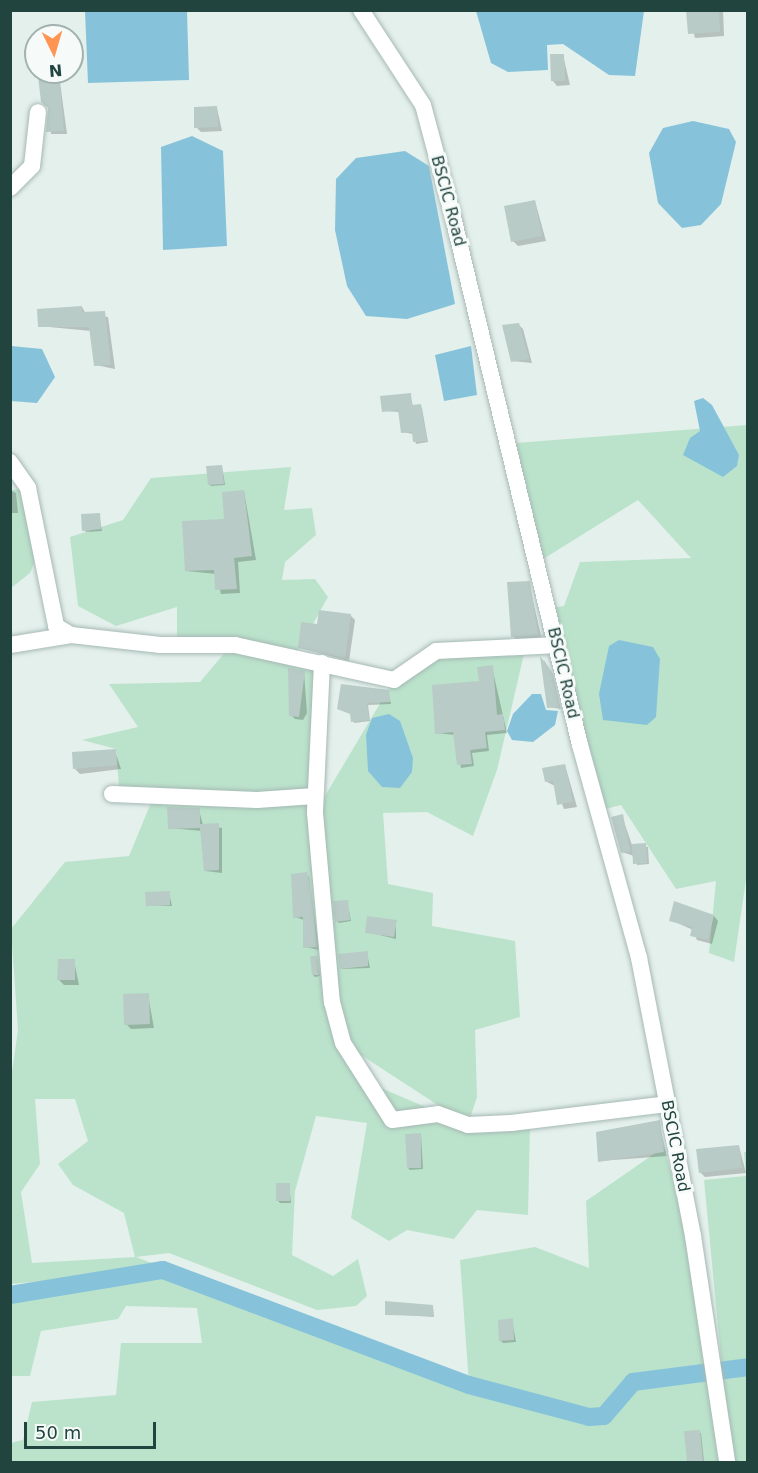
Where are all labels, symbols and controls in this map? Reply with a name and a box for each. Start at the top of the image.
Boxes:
north arrow [24,24,84,84]
text: N [48,60,63,80]
street label: BSCIC Road [427,154,469,248]
street label: BSCIC Road [543,625,583,721]
street label: BSCIC Road [657,1098,693,1194]
scale bar [27,1410,159,1448]
text: 50 m [35,1422,81,1443]

